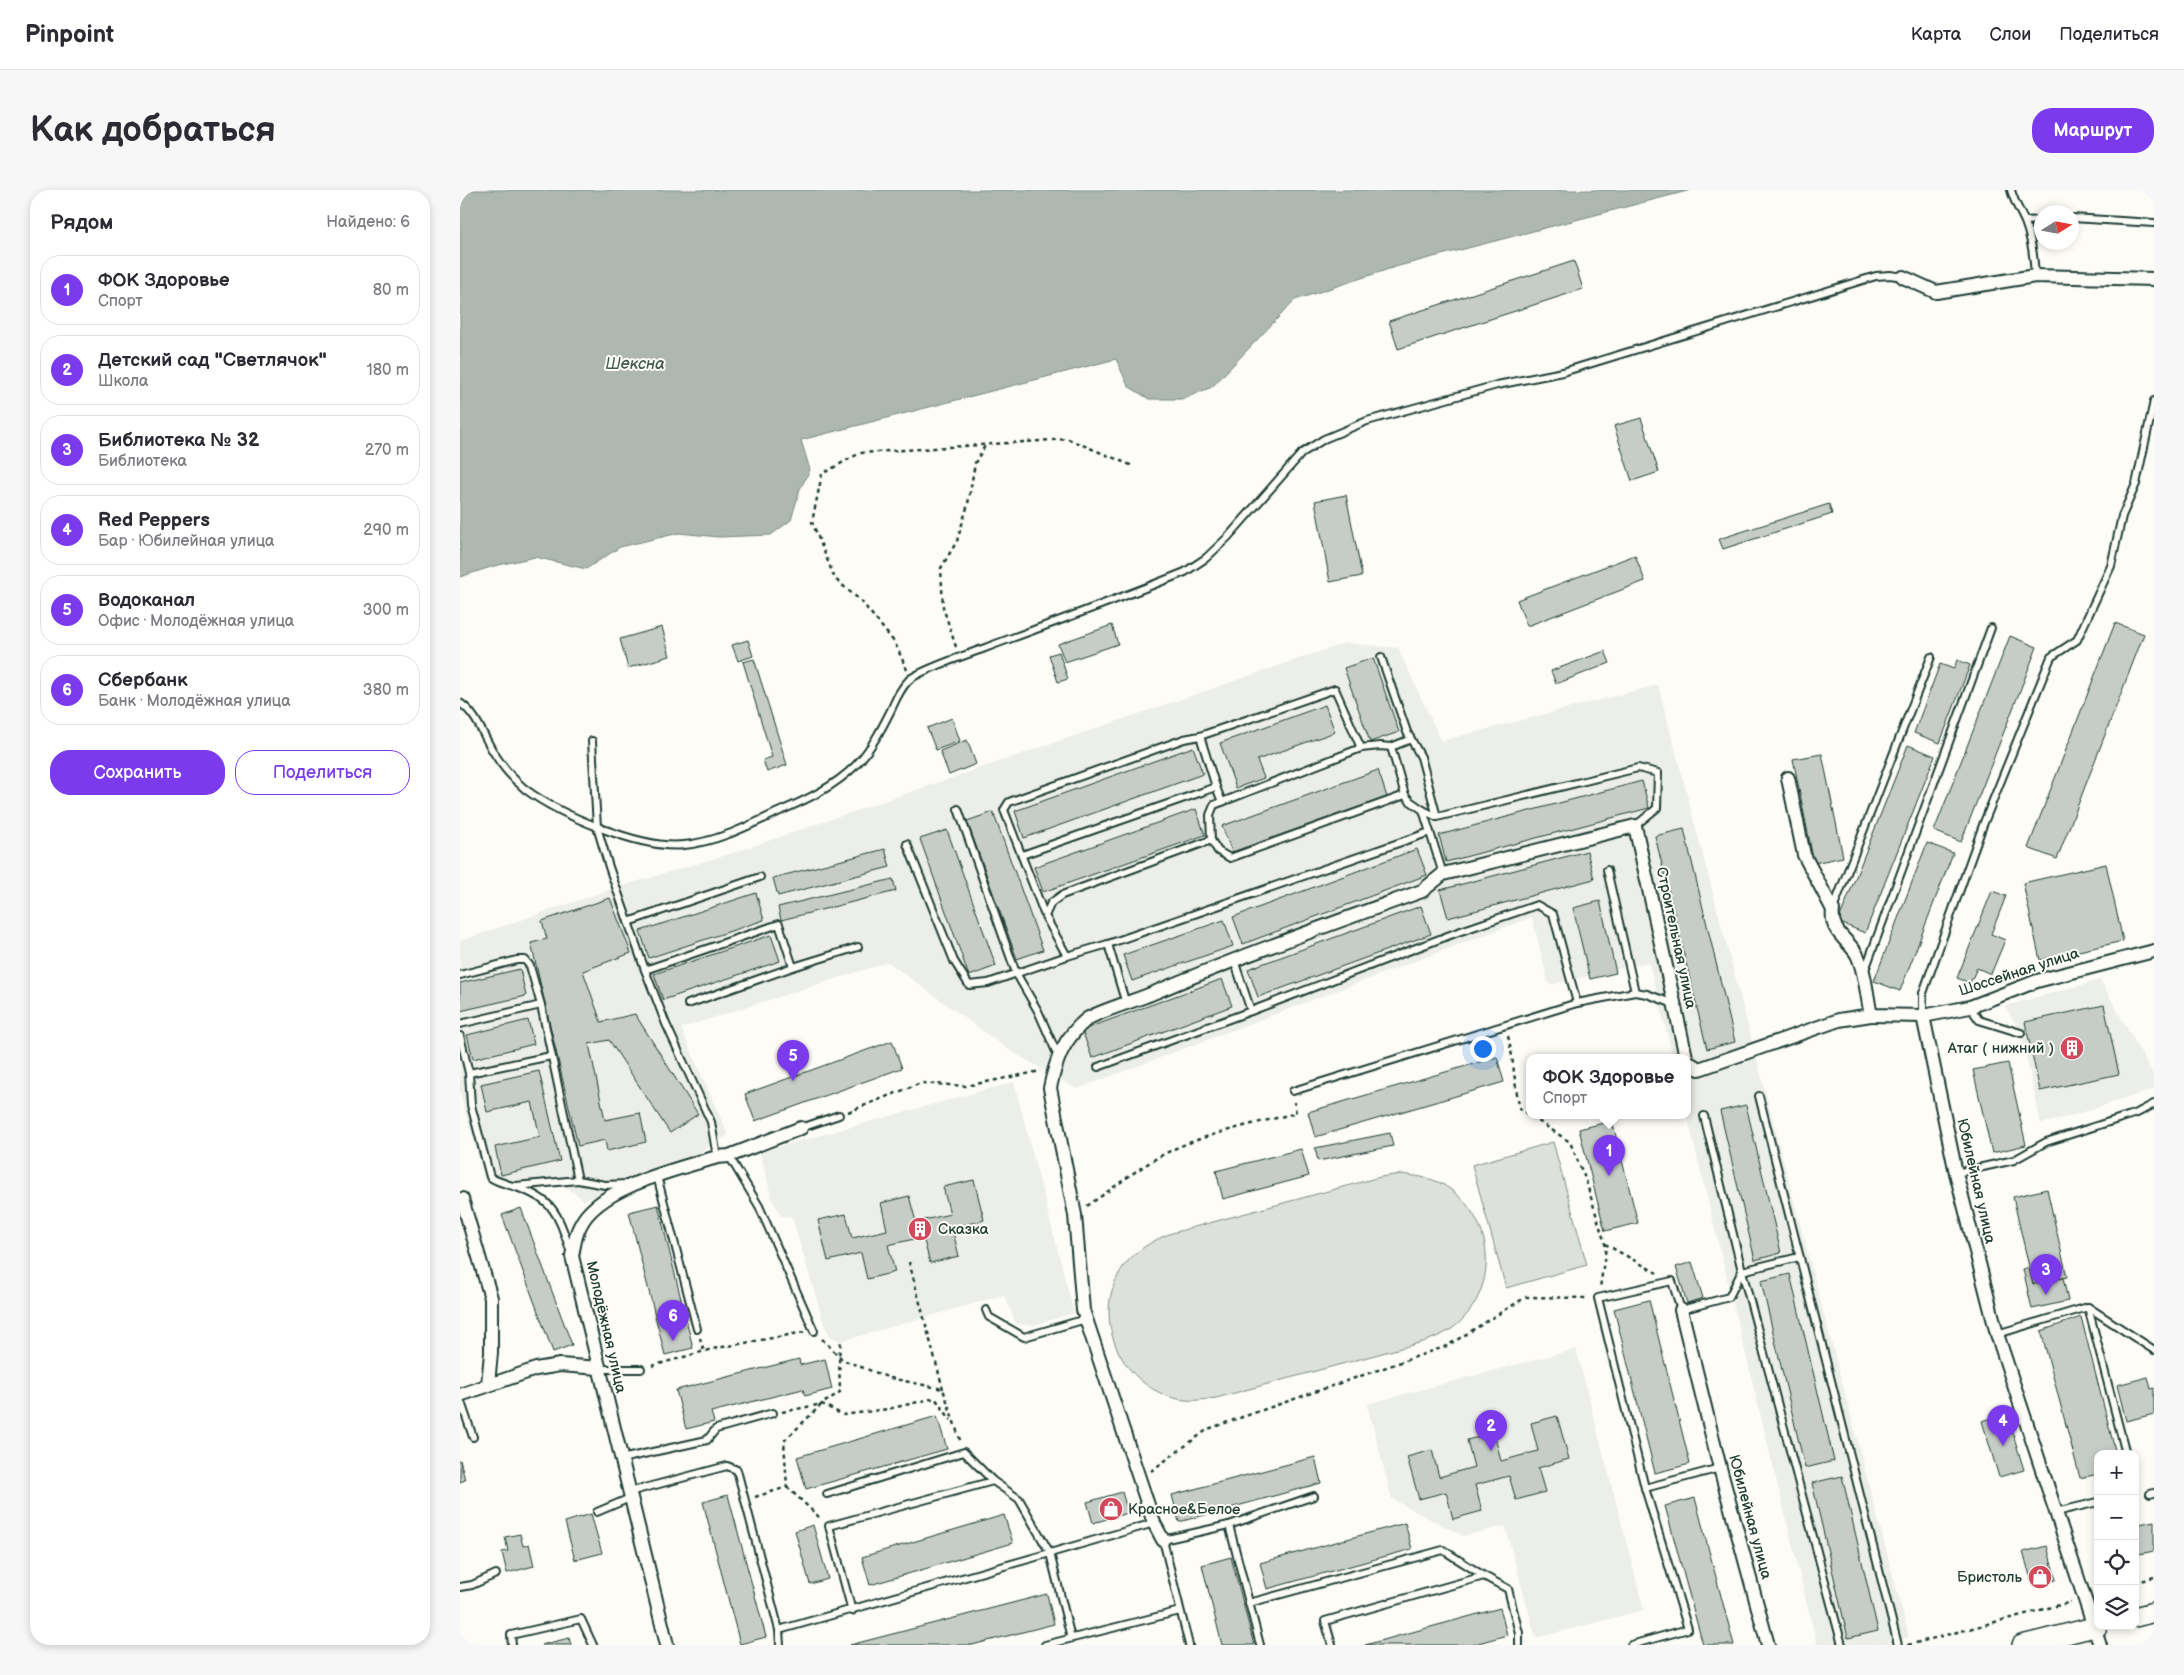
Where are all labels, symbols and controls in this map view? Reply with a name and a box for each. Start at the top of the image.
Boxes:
text: Pinpoint [25,20,114,49]
text: Карта [1911,24,1961,45]
text: Слои [1989,24,2031,45]
text: Поделиться [2059,24,2159,45]
button: Маршрут [2032,108,2154,153]
text: Как добраться [30,109,276,152]
north arrow [2034,205,2079,250]
text: Рядом [50,210,113,235]
text: Найдено: 6 [326,213,410,232]
text: ФОК Здоровье [98,269,230,292]
text: 1 [64,281,70,300]
text: 80 m [373,281,409,300]
text: Спорт [98,292,143,311]
text: Детский сад "Светлячок" [98,349,327,372]
water label: Шексна [605,355,665,374]
text: 2 [62,361,72,380]
text: 180 m [367,361,409,380]
text: Школа [98,372,148,391]
text: Библиотека № 32 [98,429,259,452]
text: 3 [62,441,72,460]
text: 270 m [365,441,409,460]
text: Библиотека [98,452,187,471]
text: Red Peppers [98,509,210,532]
text: 4 [62,521,72,540]
text: 290 m [363,521,409,540]
text: Бар · Юбилейная улица [98,532,275,551]
text: Водоканал [98,589,195,612]
text: 5 [62,601,72,620]
text: 300 m [363,601,409,620]
text: Офис · Молодёжная улица [98,612,294,631]
text: Сбербанк [98,669,188,692]
text: 6 [62,681,72,700]
text: 380 m [363,681,409,700]
text: Банк · Молодёжная улица [98,692,291,711]
button: Сохранить [50,750,225,795]
button: Поделиться [235,750,410,795]
street label: Строительная улица [1652,865,1700,1011]
street label: Шоссейная улица [1957,944,2082,1000]
building icon: Атаг ( нижний ) [2059,1035,2085,1061]
your location [1470,1036,1496,1062]
place label: Атаг ( нижний ) [1947,1039,2054,1058]
pin: 5 [777,1040,809,1081]
popup [1526,1054,1691,1119]
text: ФОК Здоровье [1543,1066,1674,1089]
text: Спорт [1543,1089,1587,1108]
street label: Юбилейная улица [1952,1117,2000,1246]
pin: 1 [1593,1135,1625,1176]
building icon: Сказка [907,1216,933,1242]
place label: Сказка [938,1220,989,1239]
pin: 3 [2030,1254,2062,1295]
street label: Молодёжная улица [582,1259,630,1395]
pin: 6 [657,1300,689,1341]
pin: 4 [1987,1405,2019,1446]
pin: 2 [1475,1410,1507,1451]
map controls [2094,1450,2139,1630]
button: + [2094,1450,2139,1495]
street label: Юбилейная улица [1724,1453,1776,1581]
button: − [2094,1495,2139,1540]
shop icon: Красное&Белое [1098,1496,1124,1522]
place label: Красное&Белое [1128,1500,1240,1519]
button: locate [2094,1540,2139,1585]
shop icon: Бристоль [2027,1564,2053,1590]
place label: Бристоль [1957,1568,2023,1587]
button: layers [2094,1585,2139,1630]

